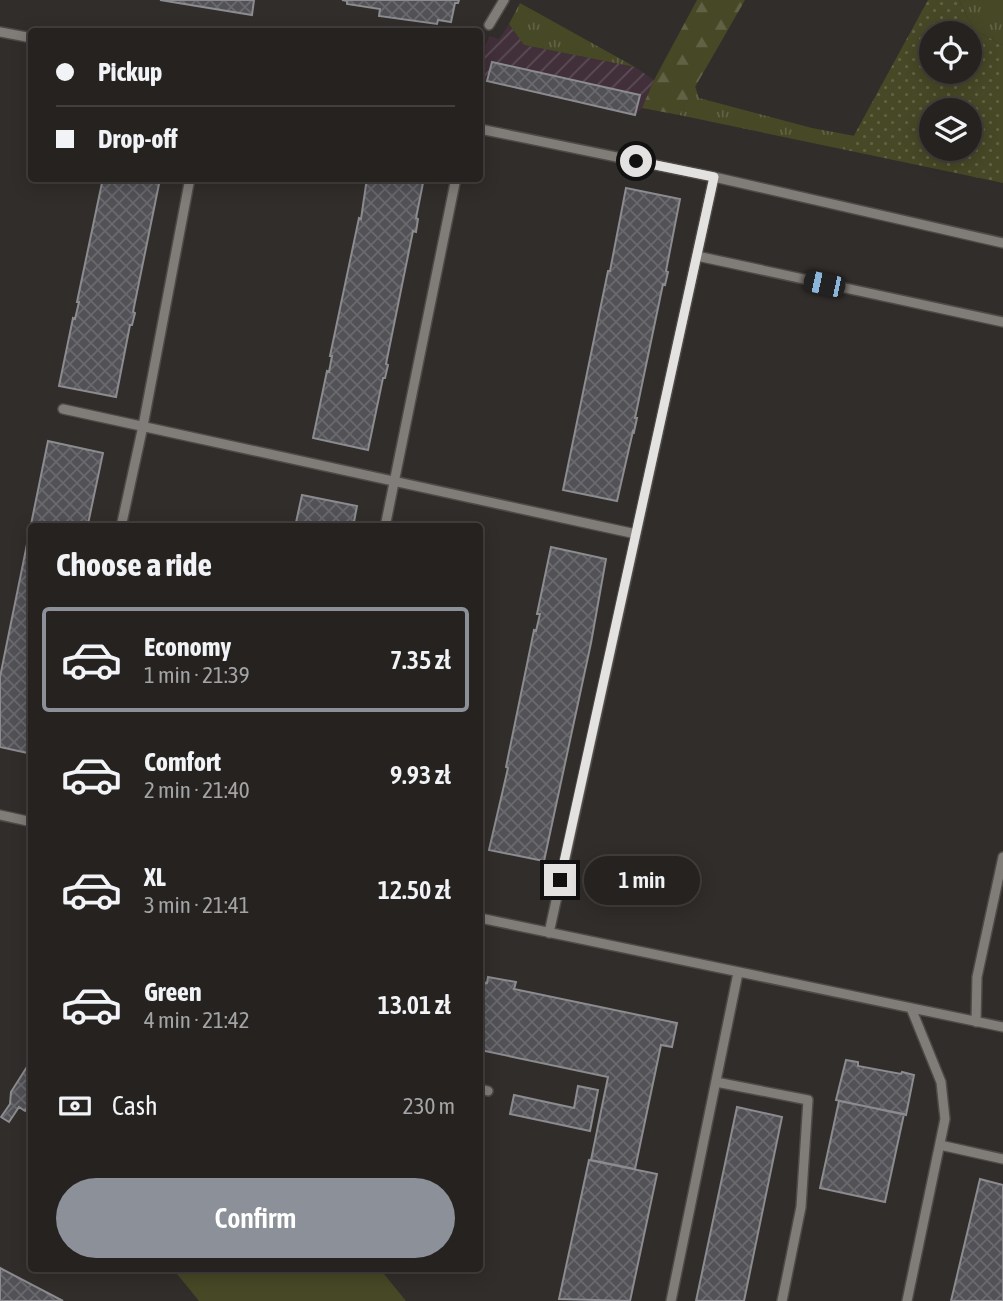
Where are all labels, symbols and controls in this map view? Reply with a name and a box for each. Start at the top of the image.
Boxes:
map controls [919,21,982,161]
button: locate [919,21,982,84]
text: Pickup [98,57,162,87]
button: layers [919,98,982,161]
text: Drop-off [98,124,178,154]
route start [620,145,652,177]
car [802,269,847,299]
text: Choose a ride [56,546,212,583]
icon: car [60,628,123,691]
text: Economy [144,632,231,662]
text: 7.35 zł [390,645,451,675]
text: 1 min · 21:39 [144,662,250,688]
icon: car [60,743,123,806]
text: Comfort [144,747,221,777]
text: 9.93 zł [390,760,451,790]
text: 2 min · 21:40 [144,777,250,803]
callout: 1 min [584,856,700,904]
icon: car [60,858,123,921]
text: XL [144,862,166,892]
route end [544,864,576,896]
text: 1 min [619,867,665,893]
text: 12.50 zł [378,875,451,905]
text: 3 min · 21:41 [144,892,250,918]
icon: car [60,973,123,1036]
text: Green [144,977,202,1007]
text: 13.01 zł [378,990,451,1020]
text: 4 min · 21:42 [144,1007,250,1033]
icon: cash [56,1087,94,1125]
text: Cash [112,1091,158,1121]
text: 230 m [403,1093,455,1119]
button: Confirm [56,1178,455,1258]

